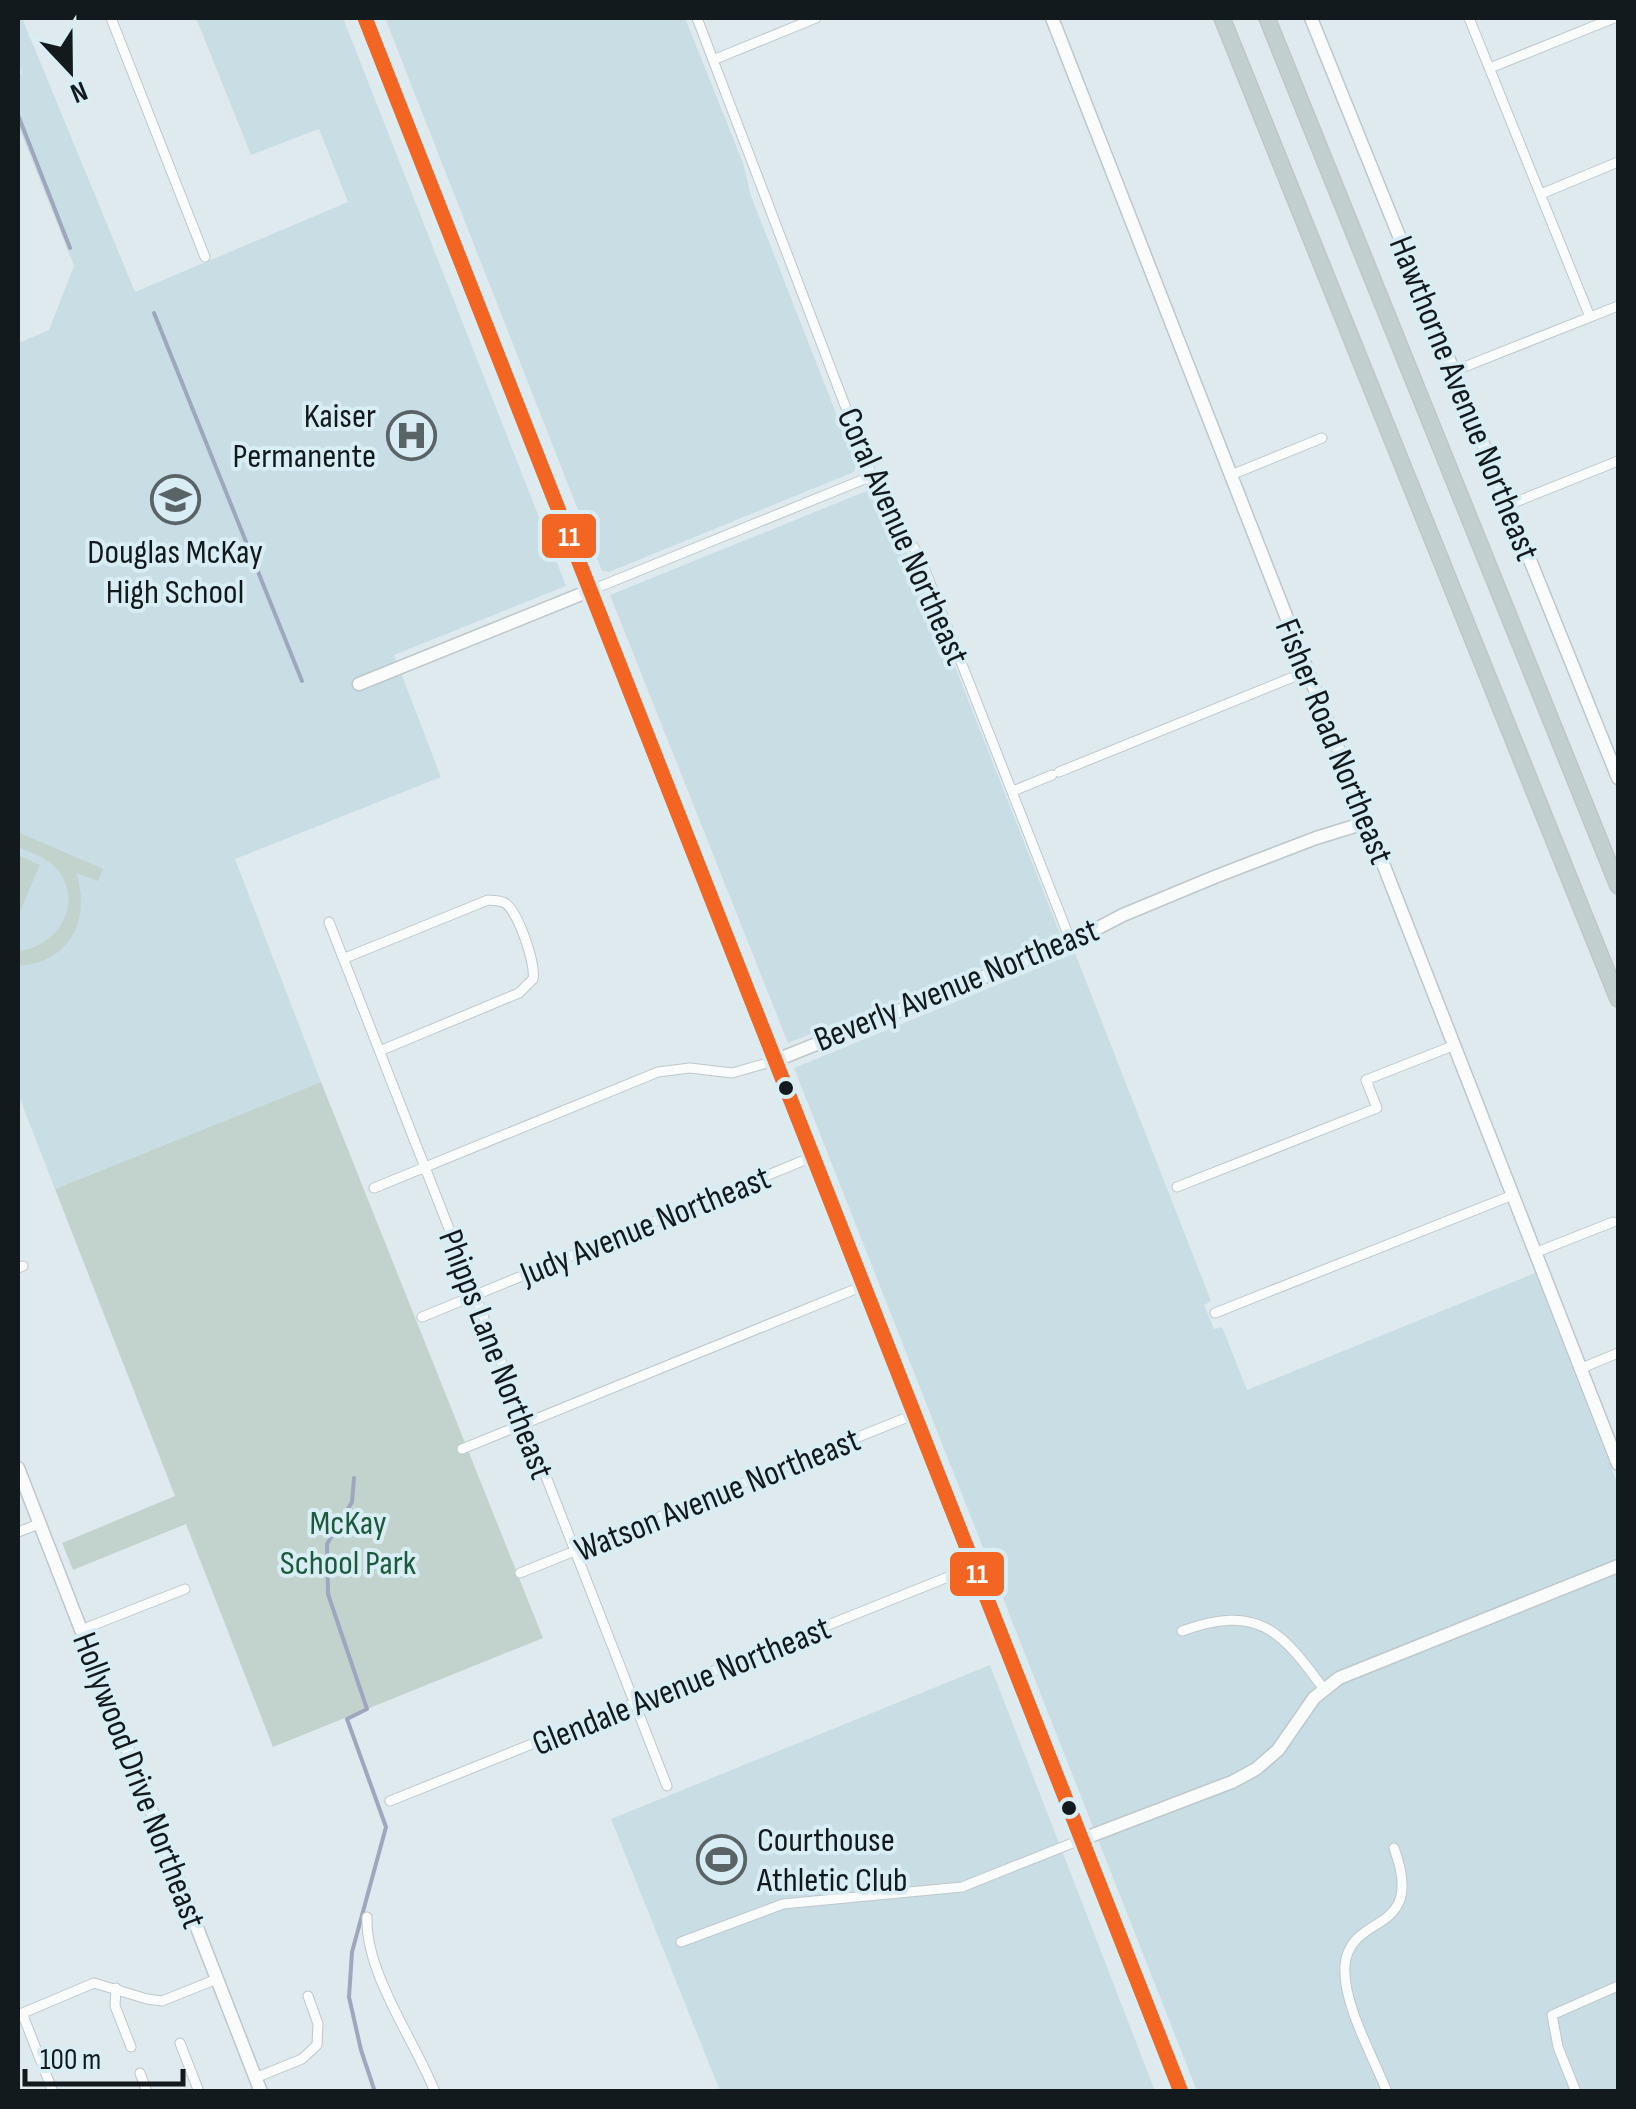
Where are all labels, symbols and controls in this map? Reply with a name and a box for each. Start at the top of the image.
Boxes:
north arrow [20,20,120,120]
text: N [66,74,92,110]
street label: Hawthorne Avenue Northeast [1379,230,1548,567]
place label: Kaiser Permanente [232,395,376,478]
street label: Coral Avenue Northeast [827,401,979,672]
hospital icon: Kaiser Permanente [385,409,437,461]
school or university icon: Douglas McKay High School [149,473,201,525]
line badge: 11 [540,512,598,560]
text: 11 [558,521,580,554]
place label: Douglas McKay High School [87,531,263,614]
street label: Fisher Road Northeast [1265,613,1402,870]
street label: Beverly Avenue Northeast [808,909,1105,1062]
unlabelled marker [776,1078,796,1098]
street label: Judy Avenue Northeast [513,1157,777,1297]
street label: Phipps Lane Northeast [428,1224,563,1485]
street label: Watson Avenue Northeast [569,1419,866,1572]
park label: McKay School Park [280,1502,417,1585]
line badge: 11 [948,1550,1006,1598]
text: 11 [966,1558,988,1591]
street label: Glendale Avenue Northeast [526,1607,837,1766]
street label: Hollywood Drive Northeast [62,1626,215,1935]
unlabelled marker [1059,1798,1079,1818]
place label: Courthouse Athletic Club [756,1819,908,1902]
sports icon: Courthouse Athletic Club [696,1833,748,1885]
scale bar [25,2024,182,2086]
text: 100 m [40,2042,101,2078]

